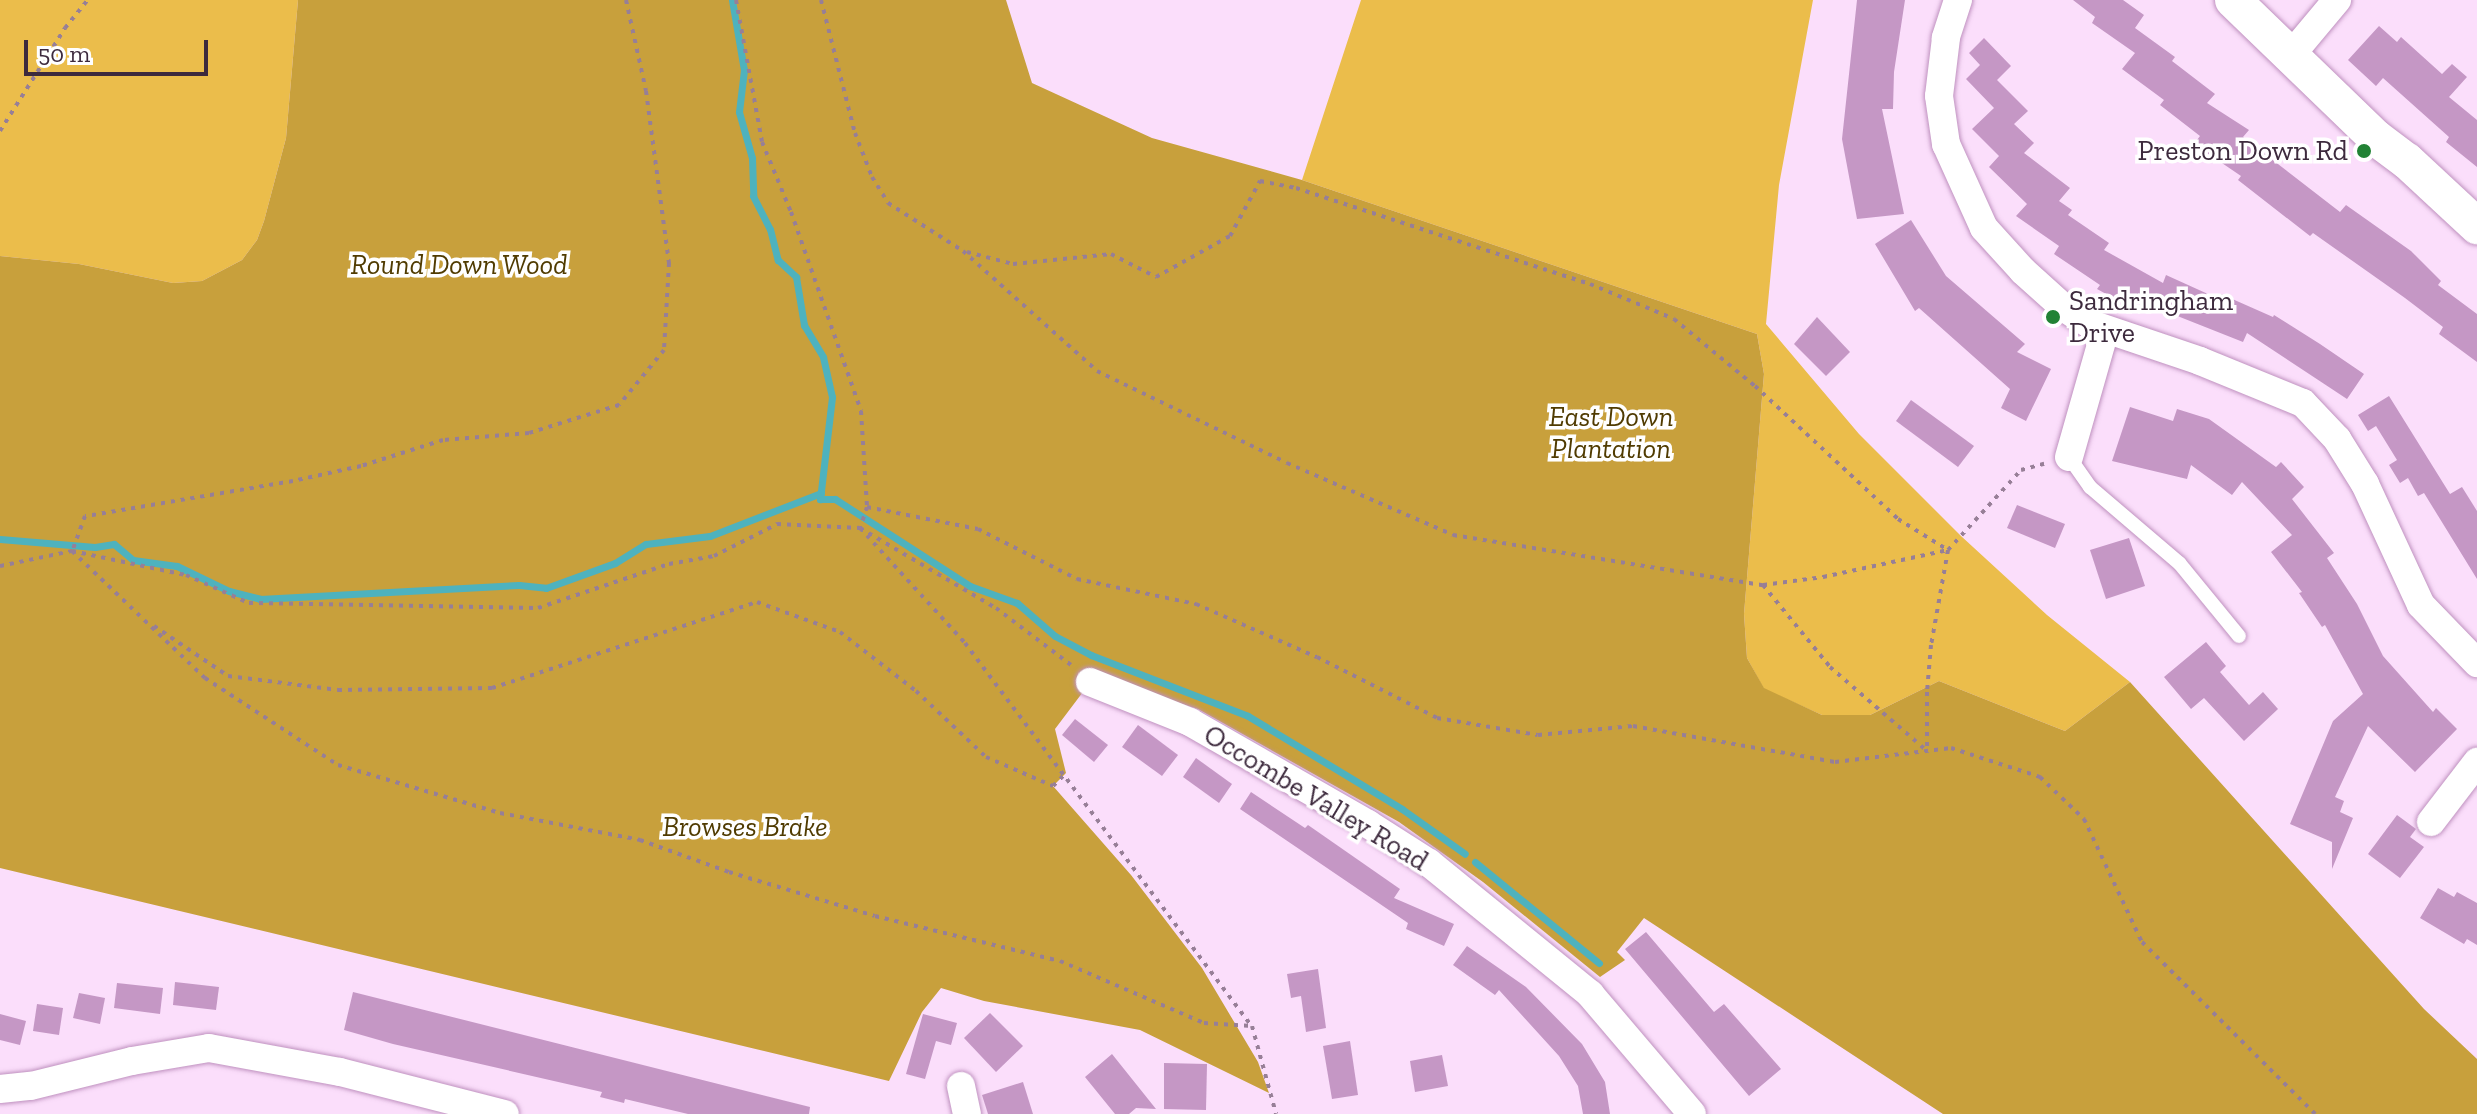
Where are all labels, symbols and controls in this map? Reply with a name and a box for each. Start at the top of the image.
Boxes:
scale bar [28,24,212,74]
text: 50 m [38,39,90,68]
place label: Preston Down Rd [2137,134,2348,168]
marker: Preston Down Rd [2355,142,2373,160]
park label: Round Down Wood [350,248,568,282]
place label: Sandringham Drive [2069,284,2233,350]
marker: Sandringham Drive [2044,308,2062,326]
park label: East Down Plantation [1549,400,1673,466]
street label: Occombe Valley Road [1197,717,1435,879]
park label: Browses Brake [662,810,828,844]

